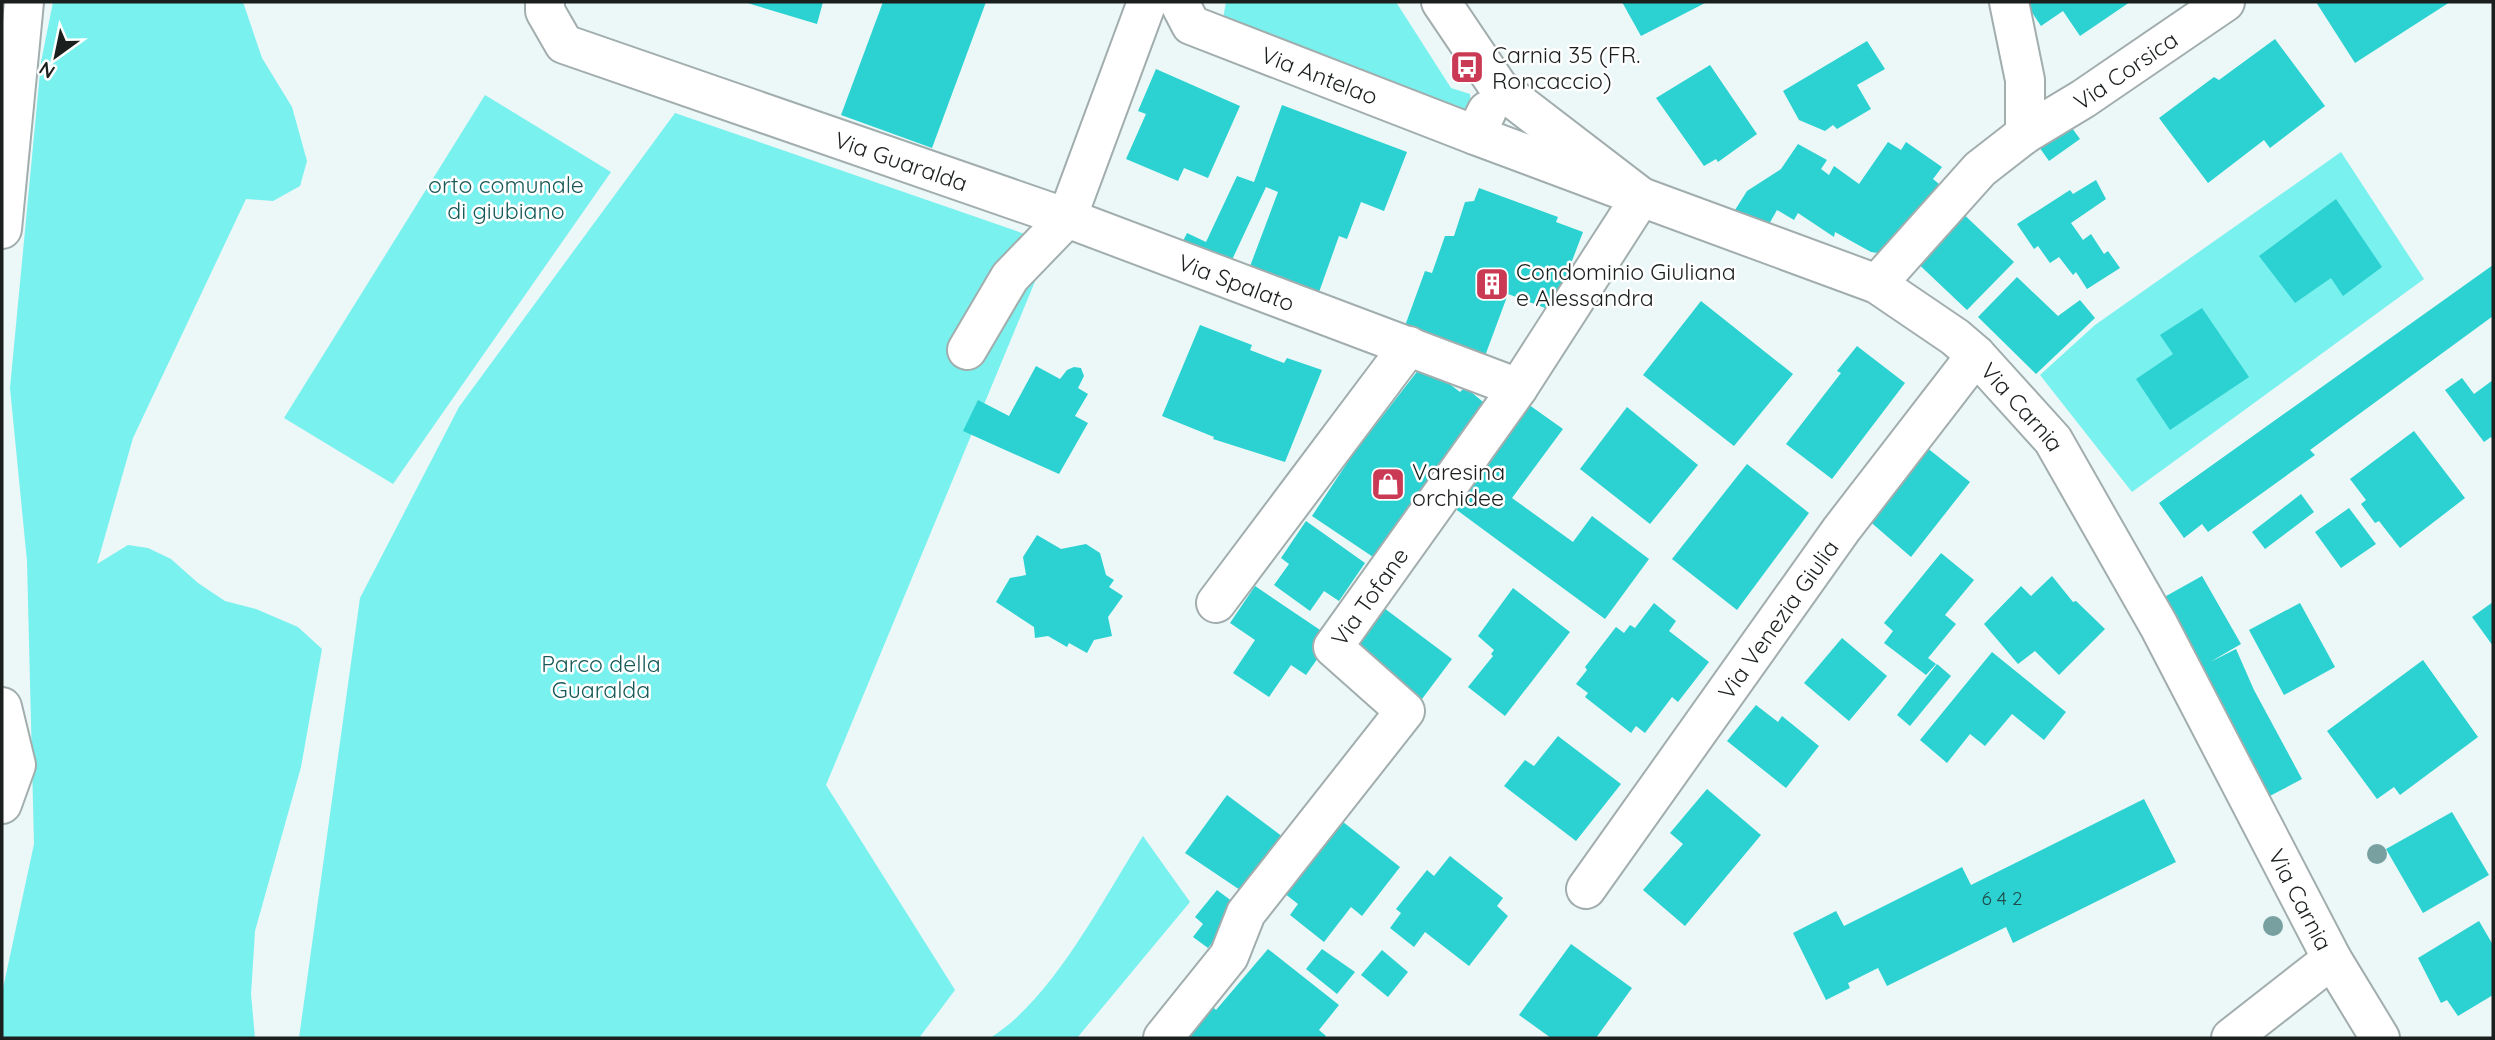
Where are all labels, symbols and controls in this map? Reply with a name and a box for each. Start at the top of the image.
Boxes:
north arrow [21,21,91,91]
street label: Via Corsica [2068,24,2183,116]
street label: Via Antelao [1257,39,1382,111]
place label: Carnia 35 (FR. Roncaccio) [1492,40,1640,95]
bus stop icon: Carnia 35 (FR. Roncaccio) [1448,48,1486,86]
text: N [34,56,59,84]
street label: Via Guaralda [831,124,972,197]
park label: orto comunale di giubiano [428,170,584,225]
street label: Via Spalato [1174,247,1299,317]
place label: Condominio Giuliana e Alessandra [1516,257,1736,312]
building icon: Condominio Giuliana e Alessandra [1473,265,1511,303]
street label: Via Carnia [1975,356,2071,456]
place label: Varesina orchidee [1412,457,1505,512]
shop icon: Varesina orchidee [1369,465,1407,503]
street label: Via Venezia Giulia [1711,534,1844,705]
street label: Via Tofane [1324,542,1414,651]
park label: Parco della Guaralda [541,649,661,704]
street label: Via Carnia [2263,844,2339,955]
house number: 6 4 2 [1981,886,2023,910]

